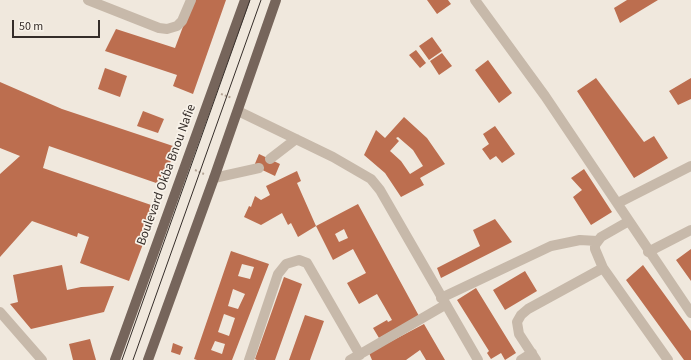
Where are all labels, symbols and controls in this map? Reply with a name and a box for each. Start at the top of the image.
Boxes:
scale bar [14,12,102,38]
text: 50 m [19,18,43,35]
street label: Boulevard Okba Bnou Nafie [134,102,200,248]

